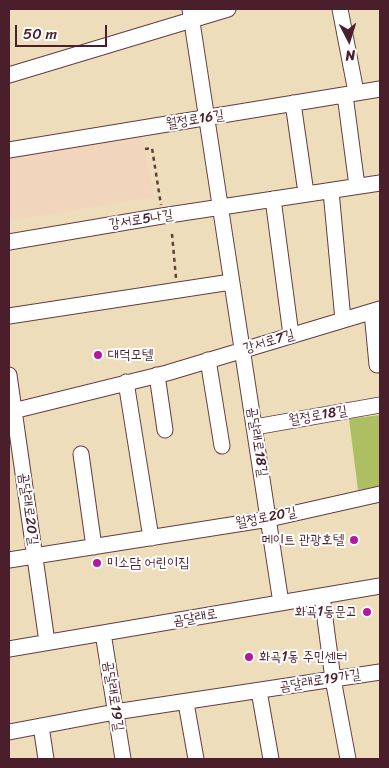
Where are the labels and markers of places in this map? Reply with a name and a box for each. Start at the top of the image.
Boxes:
place label: 대덕모텔 [108,347,153,363]
marker: 대덕모텔 [92,349,104,361]
place label: 메이트 관광호텔 [262,532,344,548]
marker: 메이트 관광호텔 [348,534,360,546]
place label: 미소담 어린이집 [107,555,189,571]
marker: 미소담 어린이집 [91,557,103,569]
place label: 화곡1동문고 [295,604,357,620]
marker: 화곡1동문고 [361,606,373,618]
place label: 화곡1동 주민센터 [259,649,348,665]
marker: 화곡1동 주민센터 [243,651,255,663]

